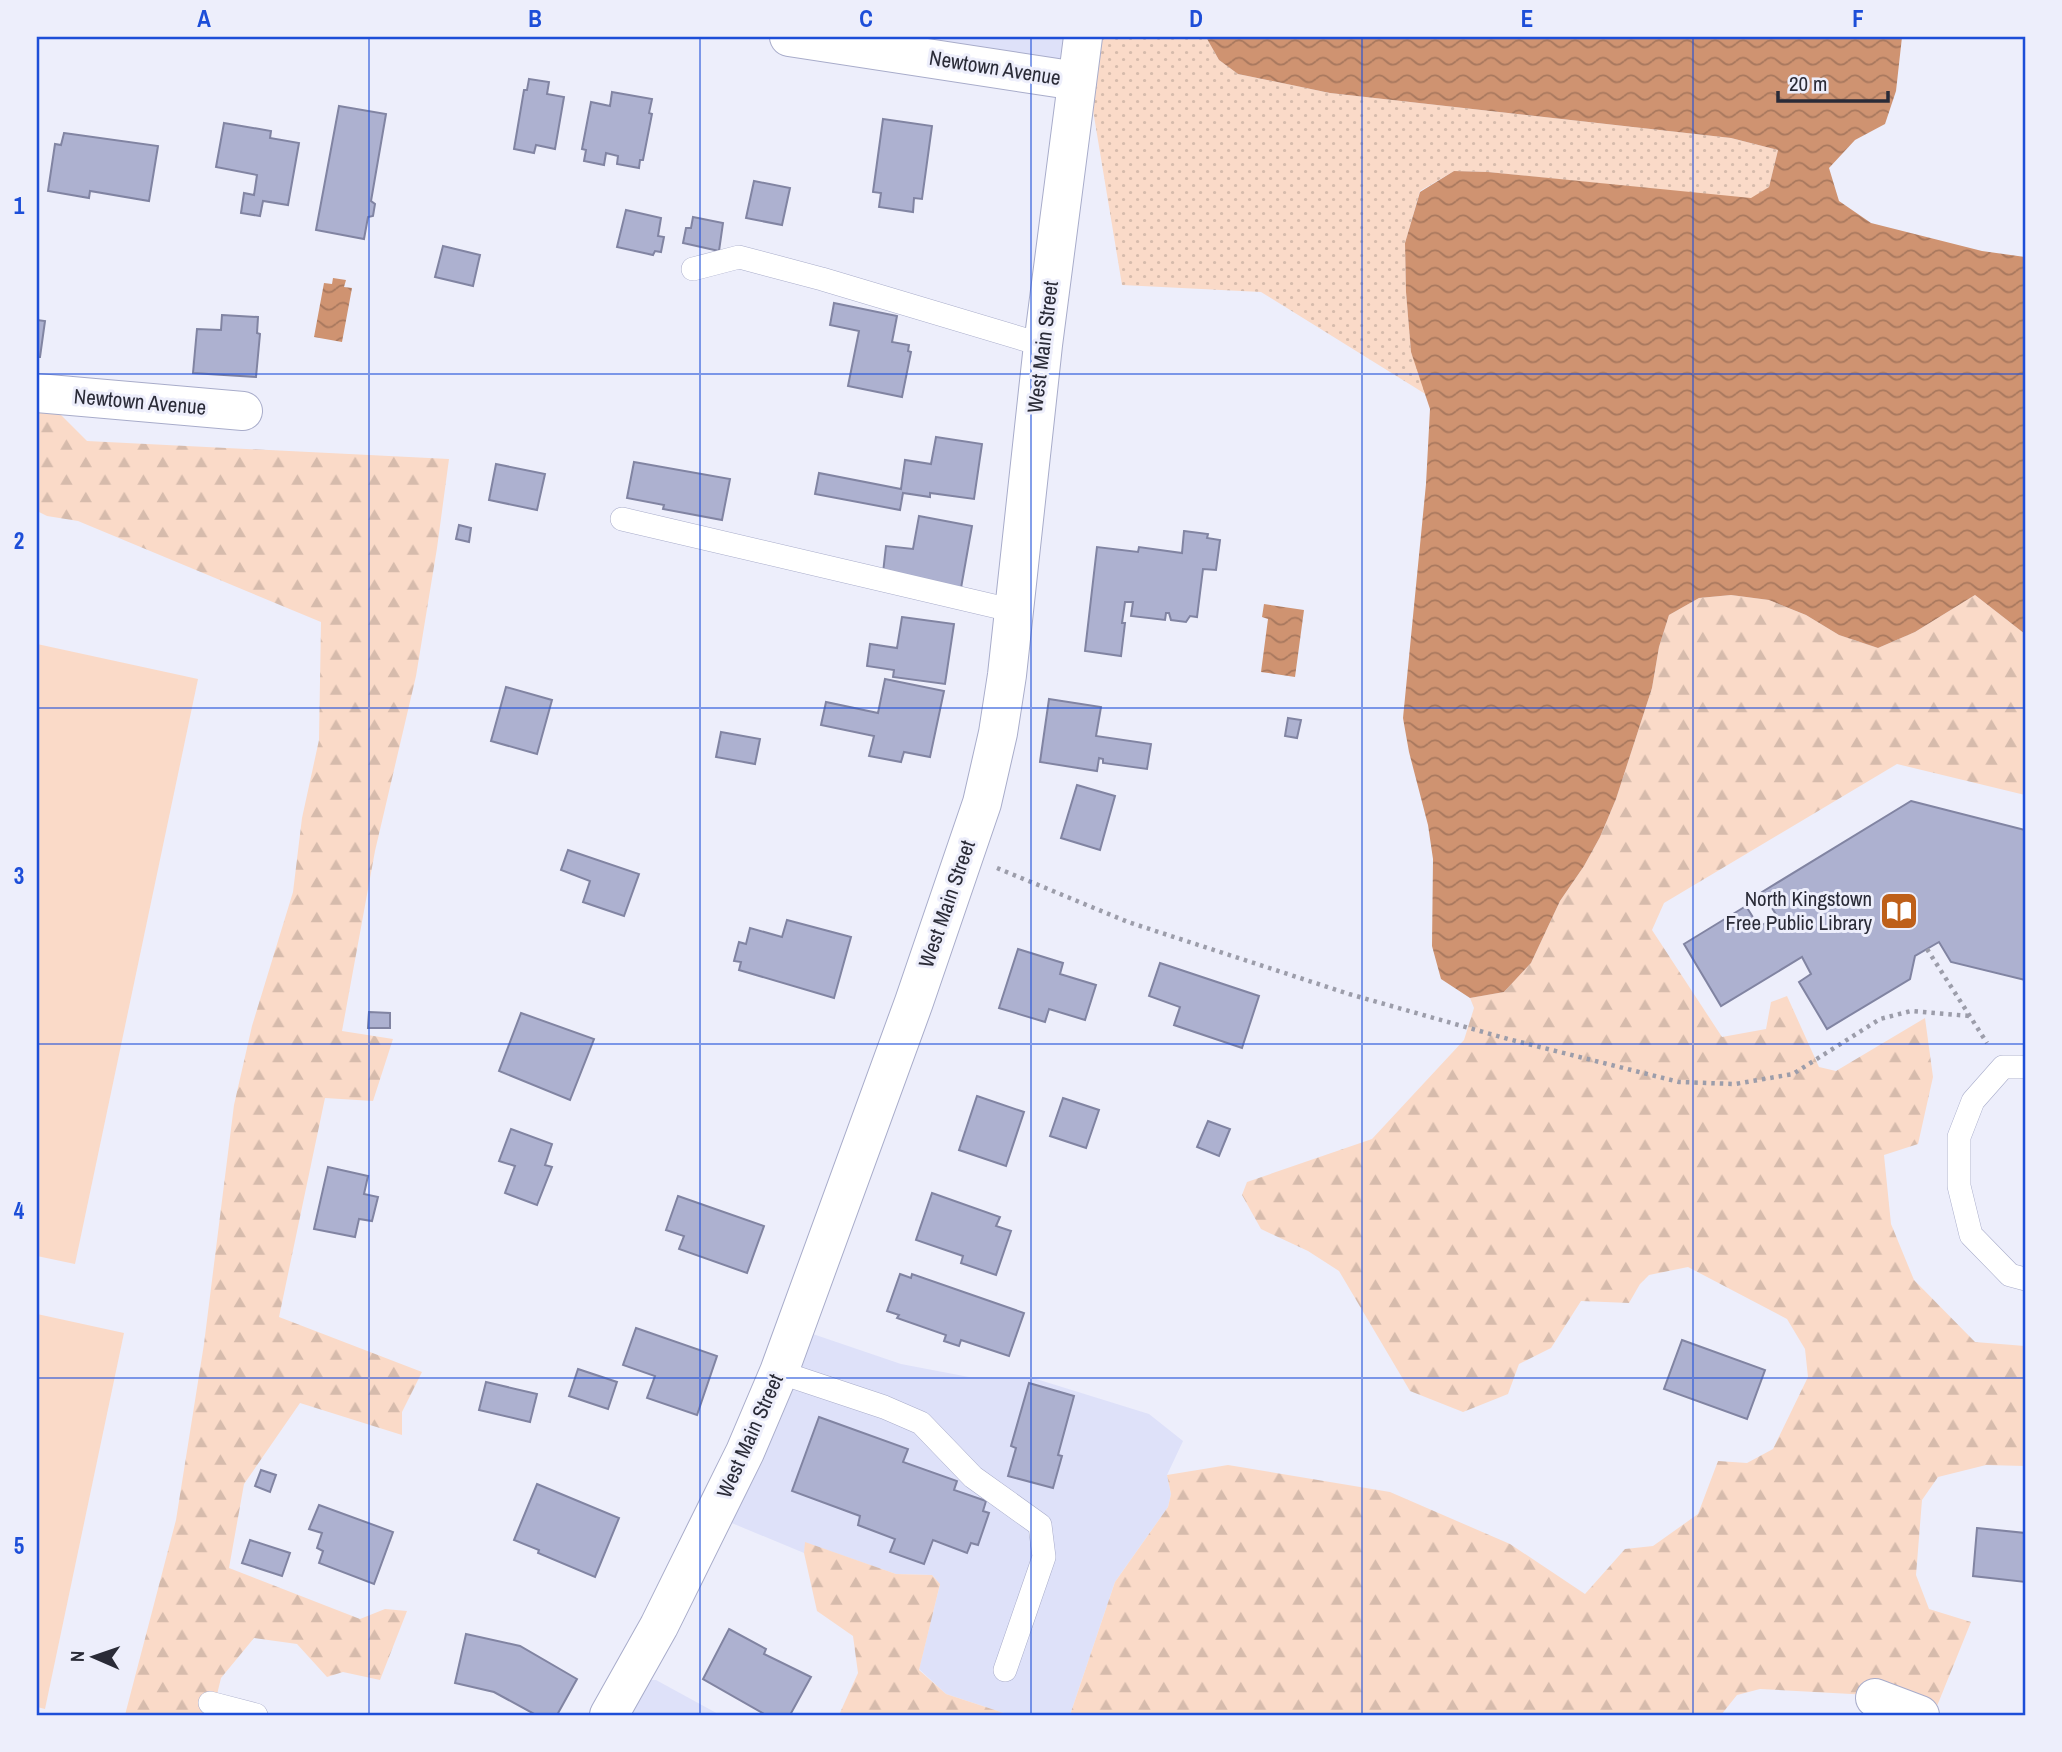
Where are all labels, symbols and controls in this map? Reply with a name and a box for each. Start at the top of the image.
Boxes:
text: A [197,3,211,34]
text: B [528,3,542,34]
text: C [859,3,873,34]
text: D [1189,3,1203,34]
text: E [1521,3,1533,34]
text: F [1852,3,1864,34]
street label: Newtown Avenue [927,43,1063,92]
scale bar [1778,60,1889,104]
text: 20 m [1789,69,1827,98]
text: 1 [14,190,25,221]
street label: West Main Street [1020,279,1065,415]
street label: Newtown Avenue [73,381,207,422]
text: 2 [14,525,24,556]
street label: West Main Street [911,836,982,971]
text: 3 [14,860,24,891]
place label: North Kingstown Free Public Library [1726,884,1872,937]
library icon: North Kingstown Free Public Library [1878,890,1920,932]
text: 4 [14,1195,25,1226]
street label: West Main Street [709,1369,790,1502]
text: 5 [14,1530,24,1561]
north arrow [60,1622,130,1692]
text: N [64,1650,90,1662]

